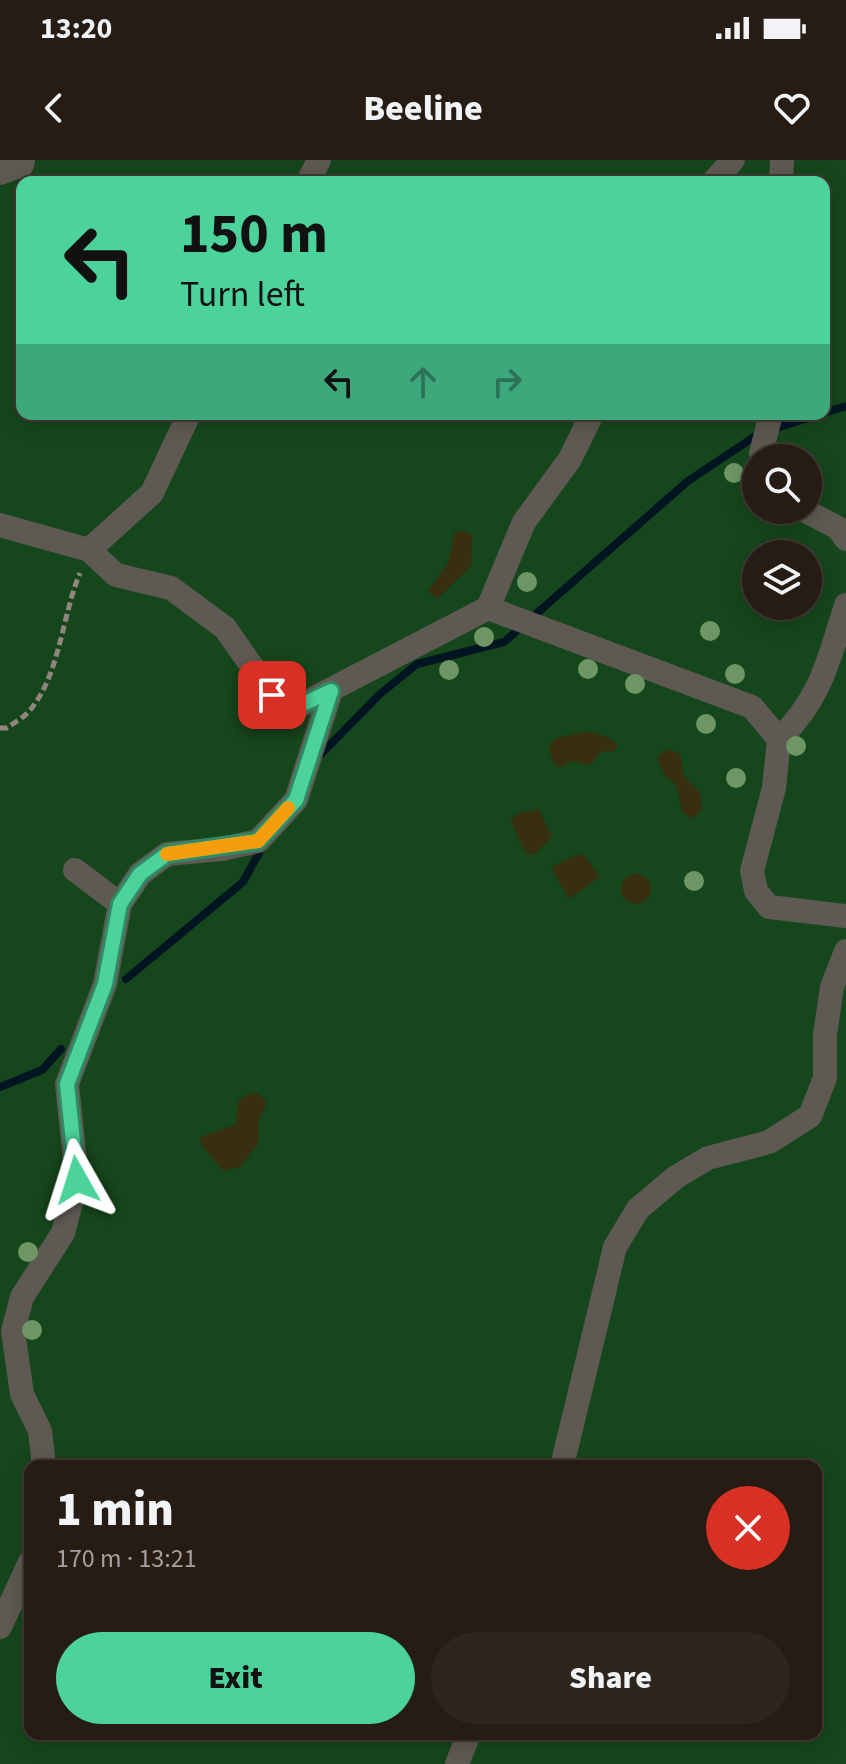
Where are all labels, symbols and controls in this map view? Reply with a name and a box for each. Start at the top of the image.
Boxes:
text: 13:20 [40,7,112,50]
text: Beeline [363,83,483,134]
icon: back [32,86,76,130]
icon: heart [770,86,814,130]
text: 150 m [180,195,328,274]
icon: left [48,208,152,312]
text: Turn left [180,269,305,320]
icon: left [317,360,361,404]
icon: ahead [401,360,445,404]
icon: right [485,360,529,404]
map controls [742,444,822,620]
button: search [742,444,822,524]
button: layers [742,540,822,620]
pin [238,661,306,729]
icon: arrive [250,673,294,717]
position arrow [35,1138,119,1222]
text: 1 min [56,1476,174,1544]
button: close [706,1486,790,1570]
text: 170 m · 13:21 [56,1540,197,1577]
button: Exit [56,1632,415,1724]
button: Share [431,1632,790,1724]

